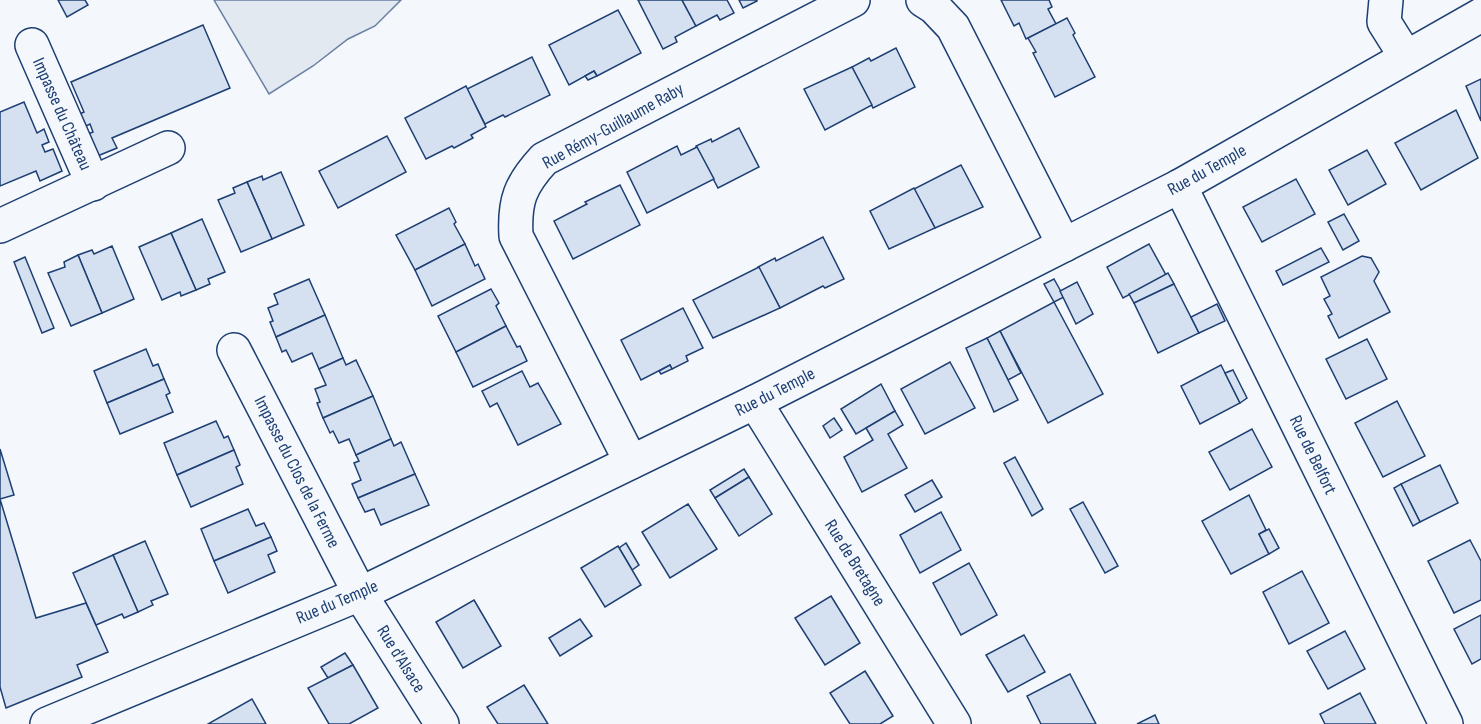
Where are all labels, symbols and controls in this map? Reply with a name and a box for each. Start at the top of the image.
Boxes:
street label: Impasse du Château [28,55,96,173]
street label: Rue Rémy-Guillaume Raby [539,78,687,174]
street label: Rue du Temple [1164,140,1250,200]
street label: Rue du Temple [732,363,818,421]
street label: Impasse du Clos de la Ferme [250,393,344,551]
street label: Rue de Belfort [1285,412,1341,498]
street label: Rue de Bretagne [820,516,890,610]
street label: Rue du Temple [293,575,381,629]
street label: Rue d'Alsace [372,622,430,696]

